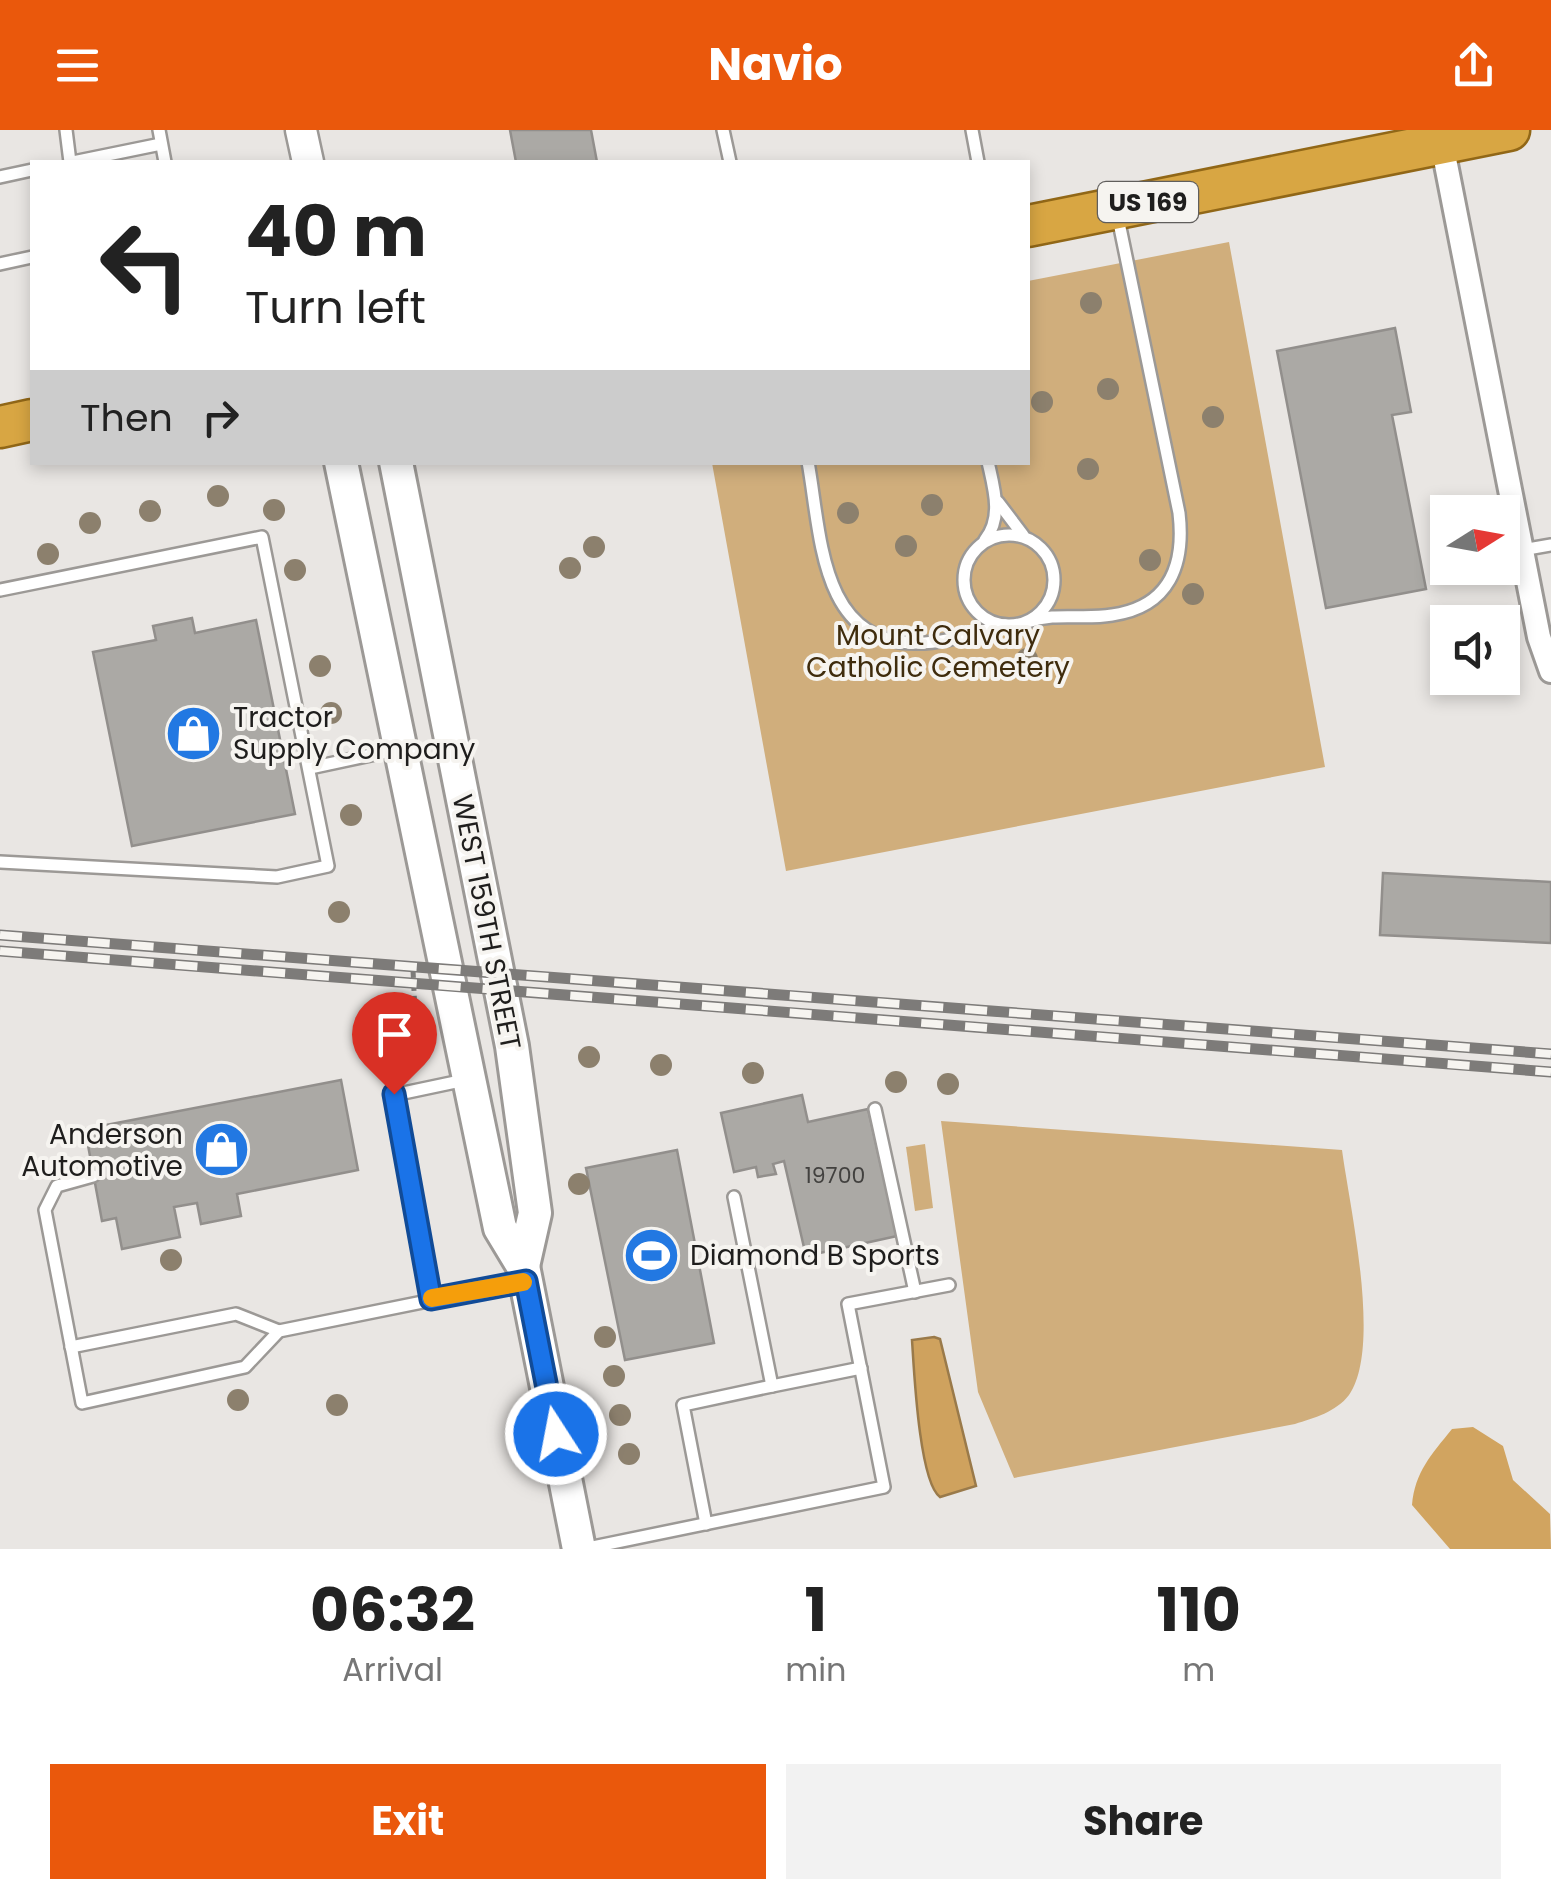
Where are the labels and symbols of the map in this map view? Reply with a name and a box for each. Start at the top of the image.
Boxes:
road number: US 169 [1098,182,1198,222]
north arrow [1430,495,1520,585]
park label: Mount Calvary Catholic Cemetery [806,616,1070,687]
place label: Tractor Supply Company [233,698,475,769]
shop icon: Tractor Supply Company [164,703,224,763]
street label: WEST 159TH STREET [443,791,530,1053]
pin [352,992,437,1095]
place label: Anderson Automotive [21,1115,183,1186]
shop icon: Anderson Automotive [192,1120,252,1180]
house number: 19700 [805,1160,865,1191]
sports icon: Diamond B Sports [621,1225,681,1285]
place label: Diamond B Sports [690,1236,940,1275]
position arrow [504,1382,608,1486]

